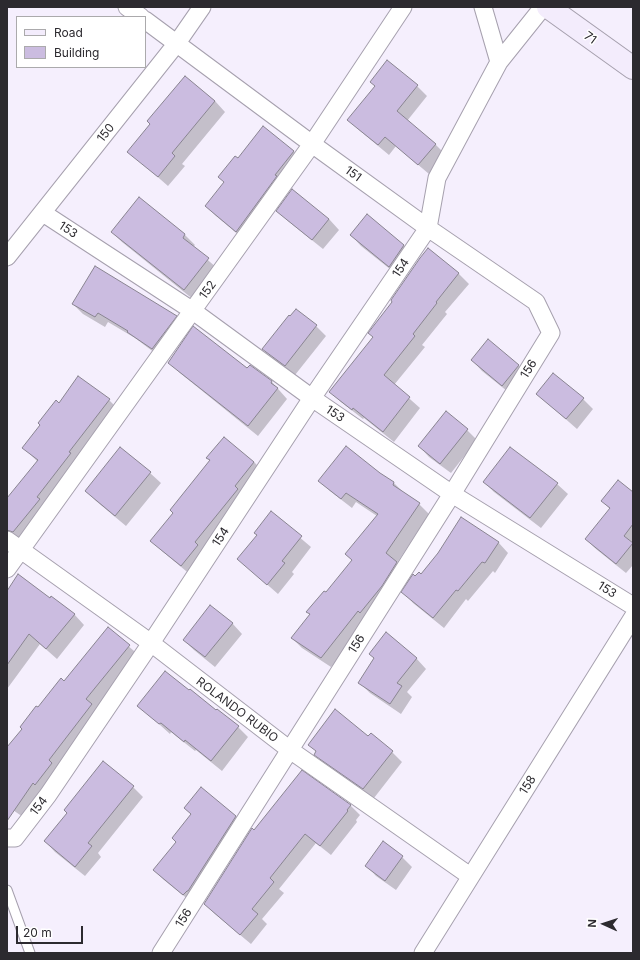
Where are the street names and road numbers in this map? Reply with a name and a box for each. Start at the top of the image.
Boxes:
street label: 71 [581,29,599,47]
street label: 150 [94,121,118,145]
street label: 151 [342,163,364,185]
street label: 153 [56,219,80,241]
street label: 154 [389,256,413,280]
street label: 152 [196,278,220,302]
street label: 156 [518,357,540,381]
street label: 153 [323,403,347,425]
street label: 154 [210,525,232,549]
street label: 153 [595,579,619,601]
street label: 156 [346,632,368,656]
street label: ROLANDO RUBIO [193,674,281,746]
street label: 158 [517,773,539,797]
street label: 154 [27,794,51,818]
street label: 156 [173,906,195,930]

